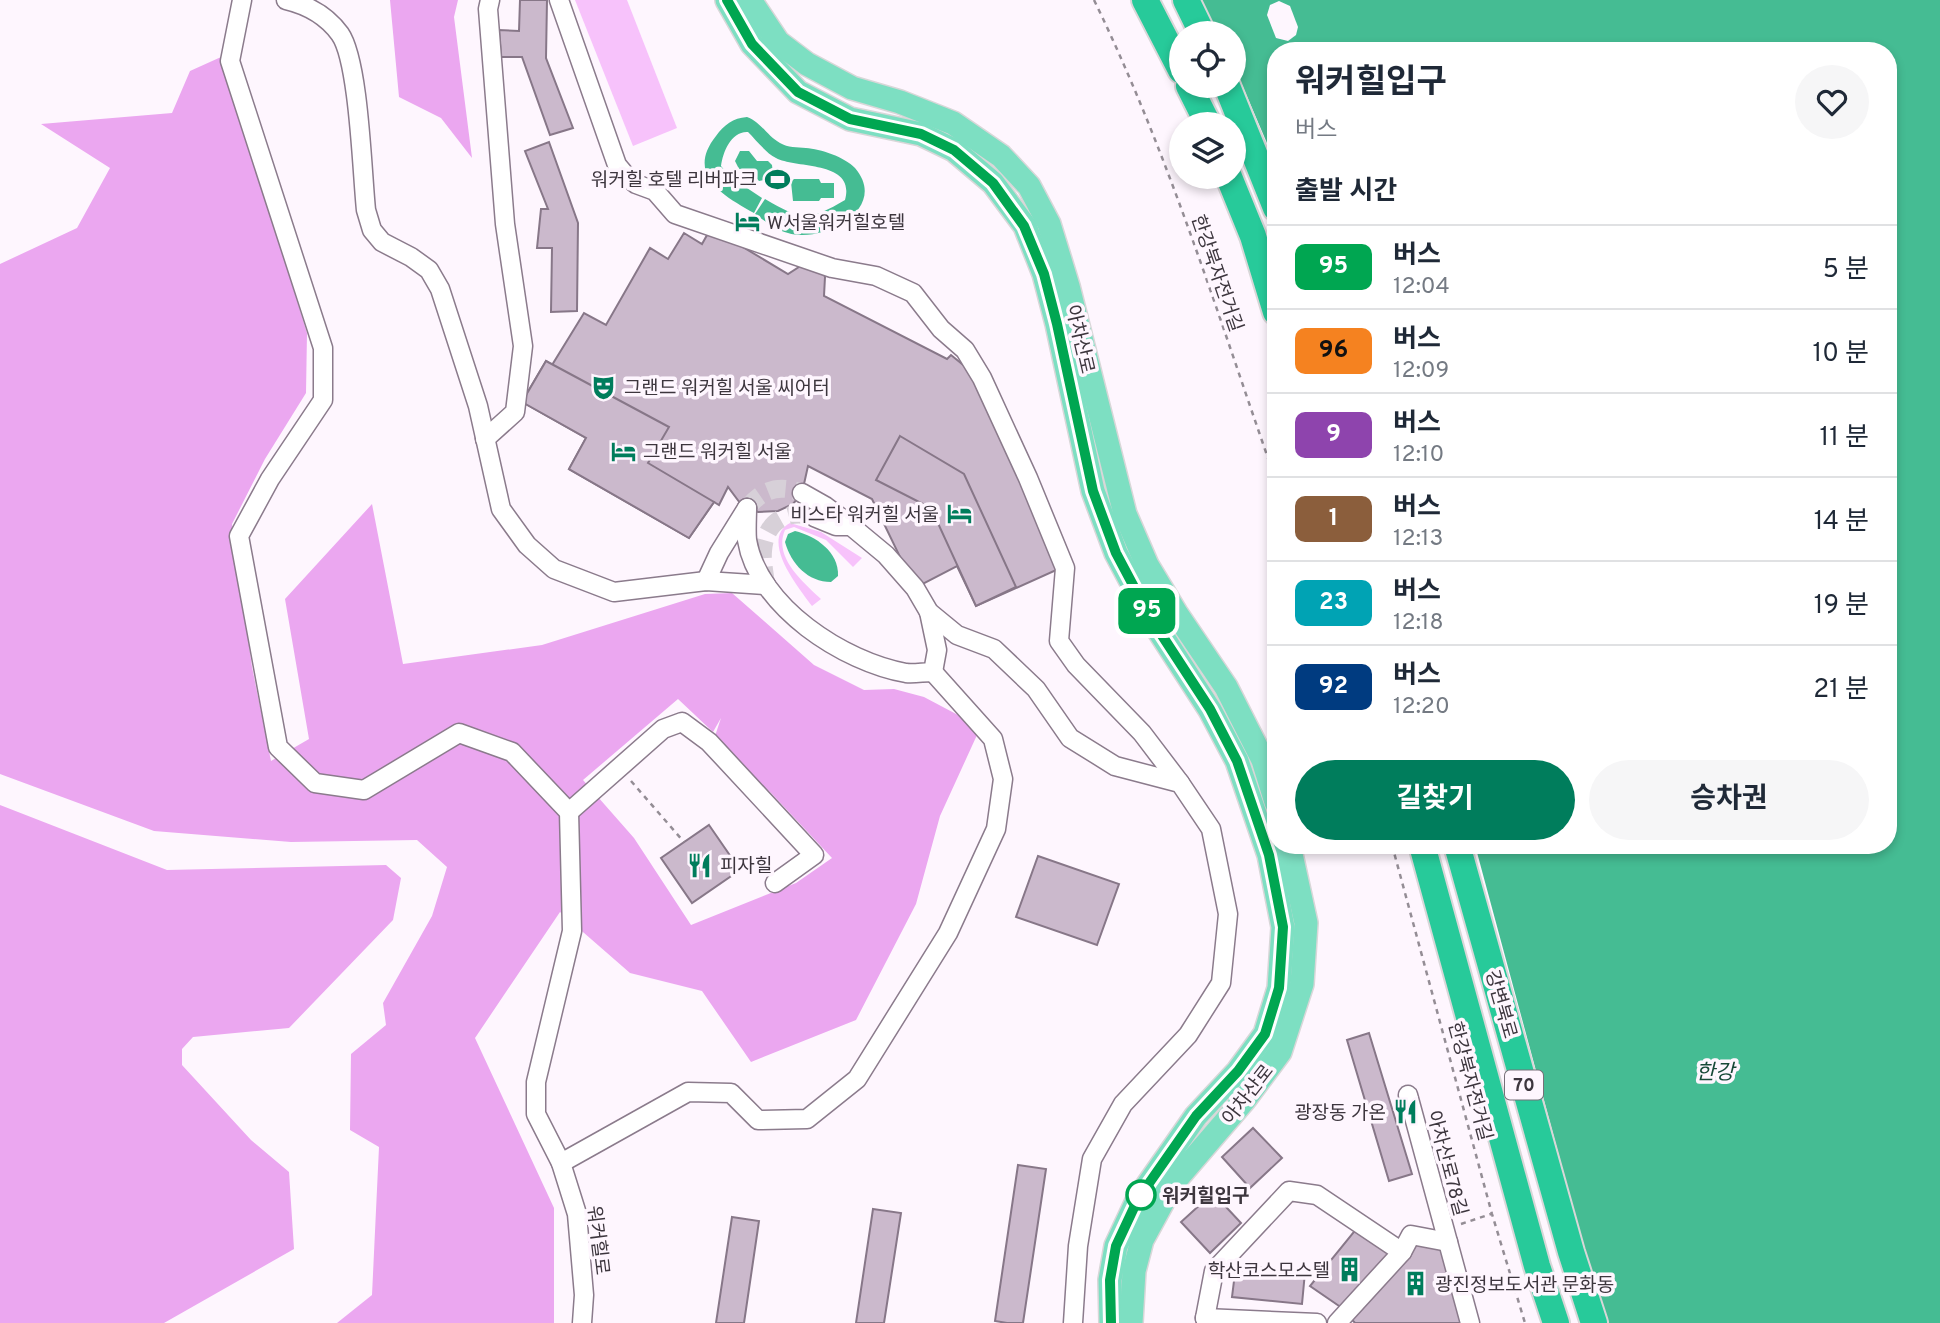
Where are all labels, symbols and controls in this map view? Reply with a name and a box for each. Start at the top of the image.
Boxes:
map controls [1169,21,1246,189]
button: locate [1169,21,1246,98]
text: 워커힐입구 [1295,63,1447,105]
button: heart [1795,65,1869,139]
button: layers [1169,112,1246,189]
text: 버스 [1295,117,1337,146]
sports icon: 워커힐 호텔 리버파크 [763,165,791,193]
place label: 워커힐 호텔 리버파크 [591,169,757,193]
text: 출발 시간 [1295,176,1397,209]
hotel icon: W서울워커힐호텔 [733,208,761,236]
place label: W서울워커힐호텔 [767,212,905,236]
street label: 한강북자전거길 [1185,212,1247,335]
text: 버스 [1393,240,1441,273]
text: 95 [1319,252,1348,282]
text: 5 분 [1823,254,1869,287]
text: 12:04 [1393,273,1450,302]
street label: 아차산로 [1059,303,1099,376]
text: 버스 [1393,324,1441,357]
text: 96 [1319,336,1348,366]
text: 10 분 [1813,338,1869,371]
text: 12:09 [1393,357,1449,386]
theatre icon: 그랜드 워커힐 서울 씨어터 [590,373,618,401]
place label: 그랜드 워커힐 서울 씨어터 [624,377,830,401]
text: 버스 [1393,408,1441,441]
text: 9 [1326,420,1341,450]
text: 11 분 [1820,422,1869,455]
hotel icon: 그랜드 워커힐 서울 [609,437,637,465]
place label: 그랜드 워커힐 서울 [643,441,792,465]
text: 12:10 [1393,441,1444,470]
text: 버스 [1393,492,1441,525]
hotel icon: 비스타 워커힐 서울 [945,500,973,528]
place label: 비스타 워커힐 서울 [790,504,939,528]
text: 1 [1329,504,1338,534]
text: 14 분 [1814,506,1869,539]
text: 12:13 [1393,525,1443,554]
text: 버스 [1393,576,1441,609]
line badge: 95 [1116,588,1178,634]
text: 23 [1319,588,1348,618]
text: 19 분 [1814,590,1869,623]
text: 95 [1132,596,1162,626]
text: 12:18 [1393,609,1443,638]
text: 버스 [1393,660,1441,693]
text: 92 [1319,672,1348,702]
text: 21 분 [1813,674,1869,707]
text: 12:20 [1393,693,1450,722]
button: 길찾기 [1295,760,1575,840]
button: 승차권 [1589,760,1869,840]
restaurant icon: 피자힐 [686,851,714,879]
place label: 피자힐 [720,855,772,879]
street label: 강변북로 [1479,968,1521,1041]
street label: 한강북자전거길 [1442,1019,1496,1144]
street label: 아차산로 [1218,1060,1280,1130]
water label: 한강 [1696,1060,1737,1087]
road number: 70 [1505,1070,1543,1100]
restaurant icon: 광장동 가온 [1392,1098,1420,1126]
place label: 광장동 가온 [1294,1102,1386,1126]
street label: 아차산로78길 [1420,1108,1472,1219]
marker: 워커힐입구 [1126,1180,1156,1210]
place label: 워커힐입구 [1162,1185,1249,1209]
street label: 워커힐로 [581,1204,613,1276]
building icon: 학산코스모스텔 [1336,1256,1364,1284]
place label: 학산코스모스텔 [1208,1260,1330,1284]
building icon: 광진정보도서관 문화동 [1401,1270,1429,1298]
place label: 광진정보도서관 문화동 [1435,1274,1614,1298]

